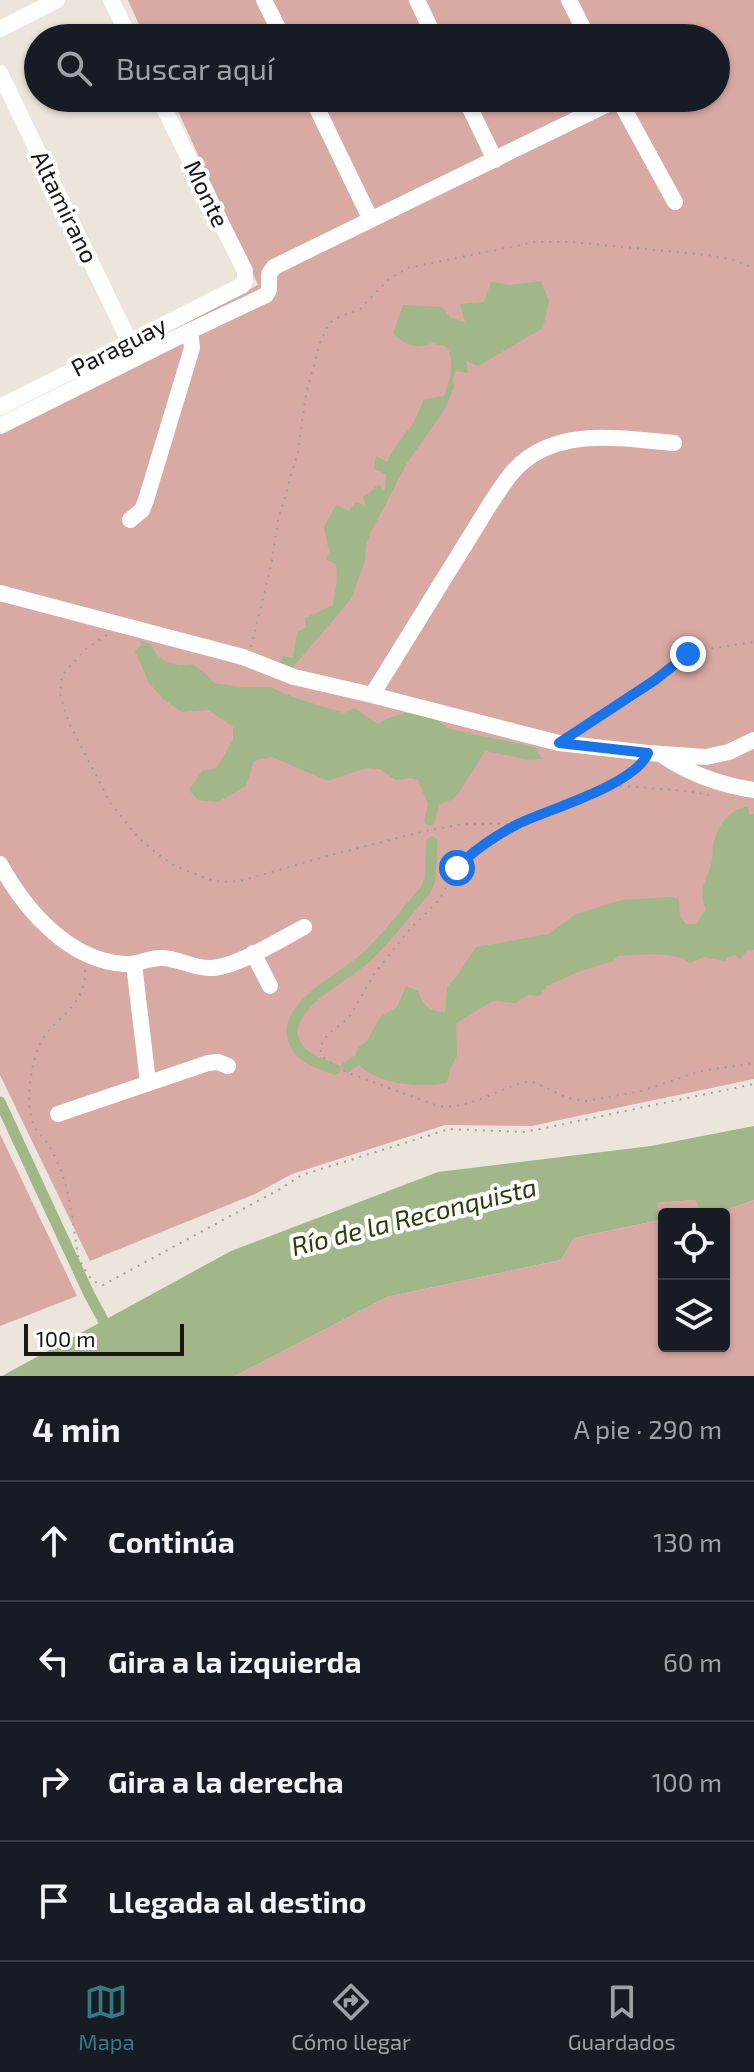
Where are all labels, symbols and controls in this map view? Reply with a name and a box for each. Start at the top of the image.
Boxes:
search box [24,24,730,112]
icon: search [52,46,96,90]
text: Buscar aquí [116,50,274,86]
street label: Altamirano [26,145,105,267]
street label: Monte [179,155,236,231]
street label: Paraguay [66,309,171,382]
route end [670,636,706,672]
route start [439,850,475,886]
water label: Río de la Reconquista [288,1170,539,1261]
map controls [658,1208,730,1352]
button: locate [658,1208,730,1280]
button: layers [658,1280,730,1352]
scale bar [24,1320,184,1356]
text: 100 m [36,1325,95,1351]
text: 4 min [32,1408,121,1449]
text: A pie · 290 m [574,1413,722,1444]
icon: ahead [32,1519,76,1563]
text: Continúa [108,1523,235,1559]
text: 130 m [653,1526,722,1557]
icon: left [32,1639,76,1683]
text: Gira a la izquierda [108,1643,362,1679]
text: 60 m [663,1646,722,1677]
icon: right [32,1759,76,1803]
text: Gira a la derecha [108,1763,344,1799]
text: 100 m [652,1766,722,1797]
icon: arrive [32,1879,76,1923]
text: Llegada al destino [108,1883,367,1919]
tab: Mapa [78,1980,135,2054]
tab: Cómo llegar [291,1980,411,2054]
tab: Guardados [568,1980,676,2054]

